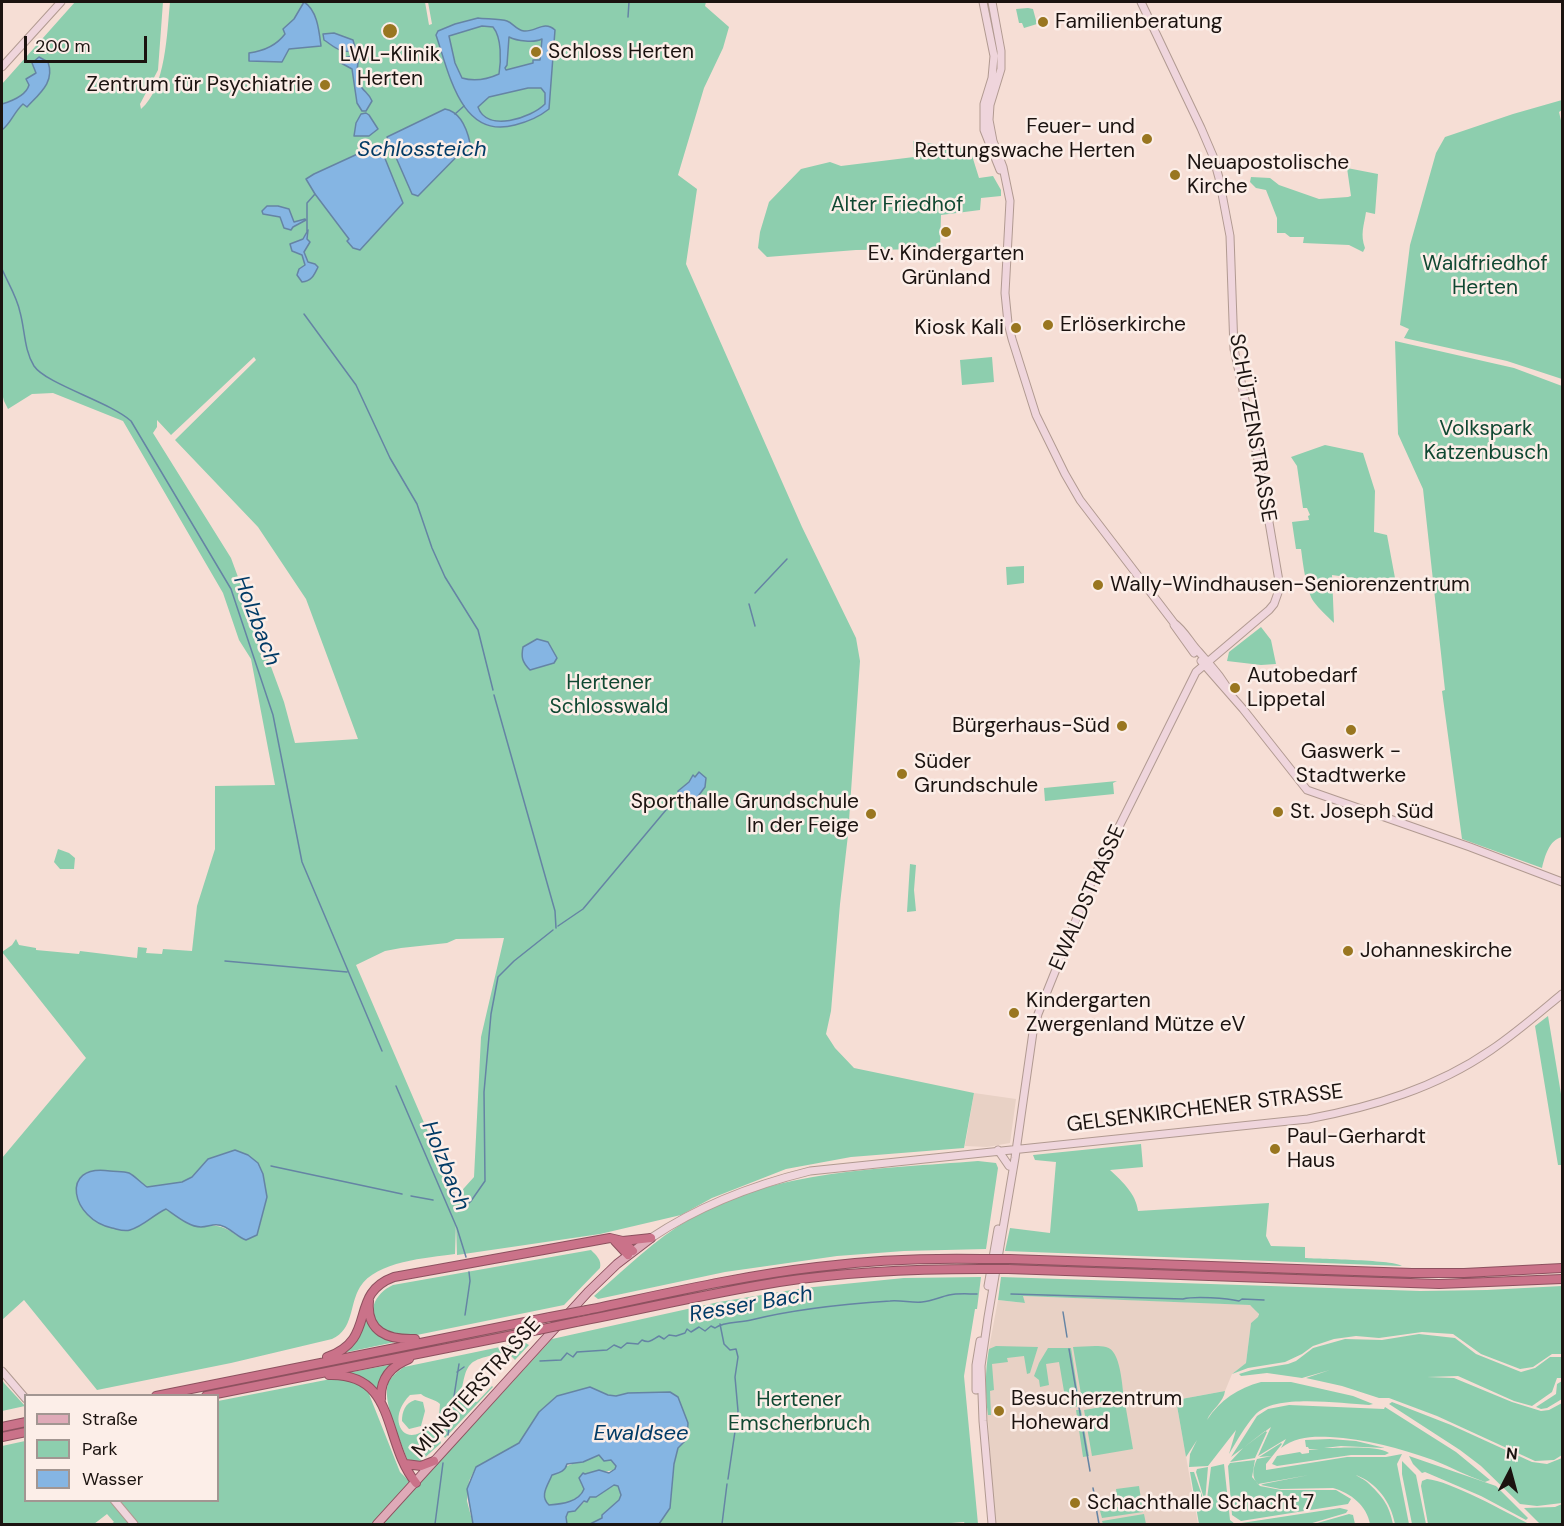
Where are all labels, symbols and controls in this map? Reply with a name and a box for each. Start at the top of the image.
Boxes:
place label: Familienberatung [1055,9,1222,35]
marker: Familienberatung [1036,15,1050,29]
marker: LWL-Klinik Herten [381,22,399,40]
scale bar [27,24,150,62]
text: 200 m [35,34,91,58]
place label: Schloss Herten [548,39,694,65]
place label: LWL-Klinik Herten [340,42,440,92]
marker: Schloss Herten [529,45,543,59]
place label: Zentrum für Psychiatrie [87,72,313,98]
marker: Zentrum für Psychiatrie [318,78,332,92]
place label: Feuer- und Rettungswache Herten [915,114,1135,164]
marker: Feuer- und Rettungswache Herten [1140,132,1154,146]
water label: Schlossteich [357,137,487,163]
place label: Neuapostolische Kirche [1187,150,1349,200]
marker: Neuapostolische Kirche [1168,168,1182,182]
park label: Alter Friedhof [831,192,963,218]
marker: Ev. Kindergarten Grünland [939,225,953,239]
place label: Ev. Kindergarten Grünland [868,241,1024,291]
park label: Waldfriedhof Herten [1422,251,1548,301]
place label: Erlöserkirche [1060,312,1186,338]
place label: Kiosk Kali [915,315,1004,341]
marker: Erlöserkirche [1041,318,1055,332]
marker: Kiosk Kali [1009,321,1023,335]
street label: SCHÜTZENSTRASSE [1223,332,1281,524]
park label: Volkspark Katzenbusch [1424,416,1548,466]
water label: Holzbach [227,572,285,670]
place label: Wally-Windhausen-Seniorenzentrum [1110,572,1470,598]
marker: Wally-Windhausen-Seniorenzentrum [1091,578,1105,592]
place label: Autobedarf Lippetal [1247,663,1358,713]
park label: Hertener Schlosswald [549,670,669,720]
marker: Autobedarf Lippetal [1228,681,1242,695]
place label: Bürgerhaus-Süd [952,713,1110,739]
marker: Bürgerhaus-Süd [1115,719,1129,733]
marker: Gaswerk - Stadtwerke [1344,723,1358,737]
place label: Gaswerk - Stadtwerke [1296,739,1406,789]
place label: Süder Grundschule [914,749,1038,799]
marker: Süder Grundschule [895,767,909,781]
place label: Sporthalle Grundschule In der Feige [631,789,859,839]
place label: St. Joseph Süd [1290,799,1434,825]
marker: St. Joseph Süd [1271,805,1285,819]
marker: Sporthalle Grundschule In der Feige [864,807,878,821]
street label: EWALDSTRASSE [1045,821,1131,975]
place label: Johanneskirche [1360,938,1512,964]
marker: Johanneskirche [1341,944,1355,958]
place label: Kindergarten Zwergenland Mütze eV [1026,988,1246,1038]
marker: Kindergarten Zwergenland Mütze eV [1007,1006,1021,1020]
street label: GELSENKIRCHENER STRASSE [1065,1080,1345,1138]
water label: Holzbach [415,1117,475,1215]
place label: Paul-Gerhardt Haus [1287,1124,1426,1174]
marker: Paul-Gerhardt Haus [1268,1142,1282,1156]
water label: Resser Bach [687,1281,815,1329]
street label: MÜNSTERSTRASSE [407,1313,547,1463]
place label: Besucherzentrum Hoheward [1011,1386,1182,1436]
park label: Hertener Emscherbruch [728,1387,870,1437]
legend [24,1394,219,1502]
marker: Besucherzentrum Hoheward [992,1404,1006,1418]
text: Straße [82,1407,138,1431]
water label: Ewaldsee [593,1421,689,1447]
text: Park [82,1437,118,1461]
north arrow [1480,1442,1540,1502]
text: N [1505,1443,1519,1465]
text: Wasser [82,1467,143,1491]
place label: Schachthalle Schacht 7 [1087,1490,1314,1516]
marker: Schachthalle Schacht 7 [1068,1496,1082,1510]

